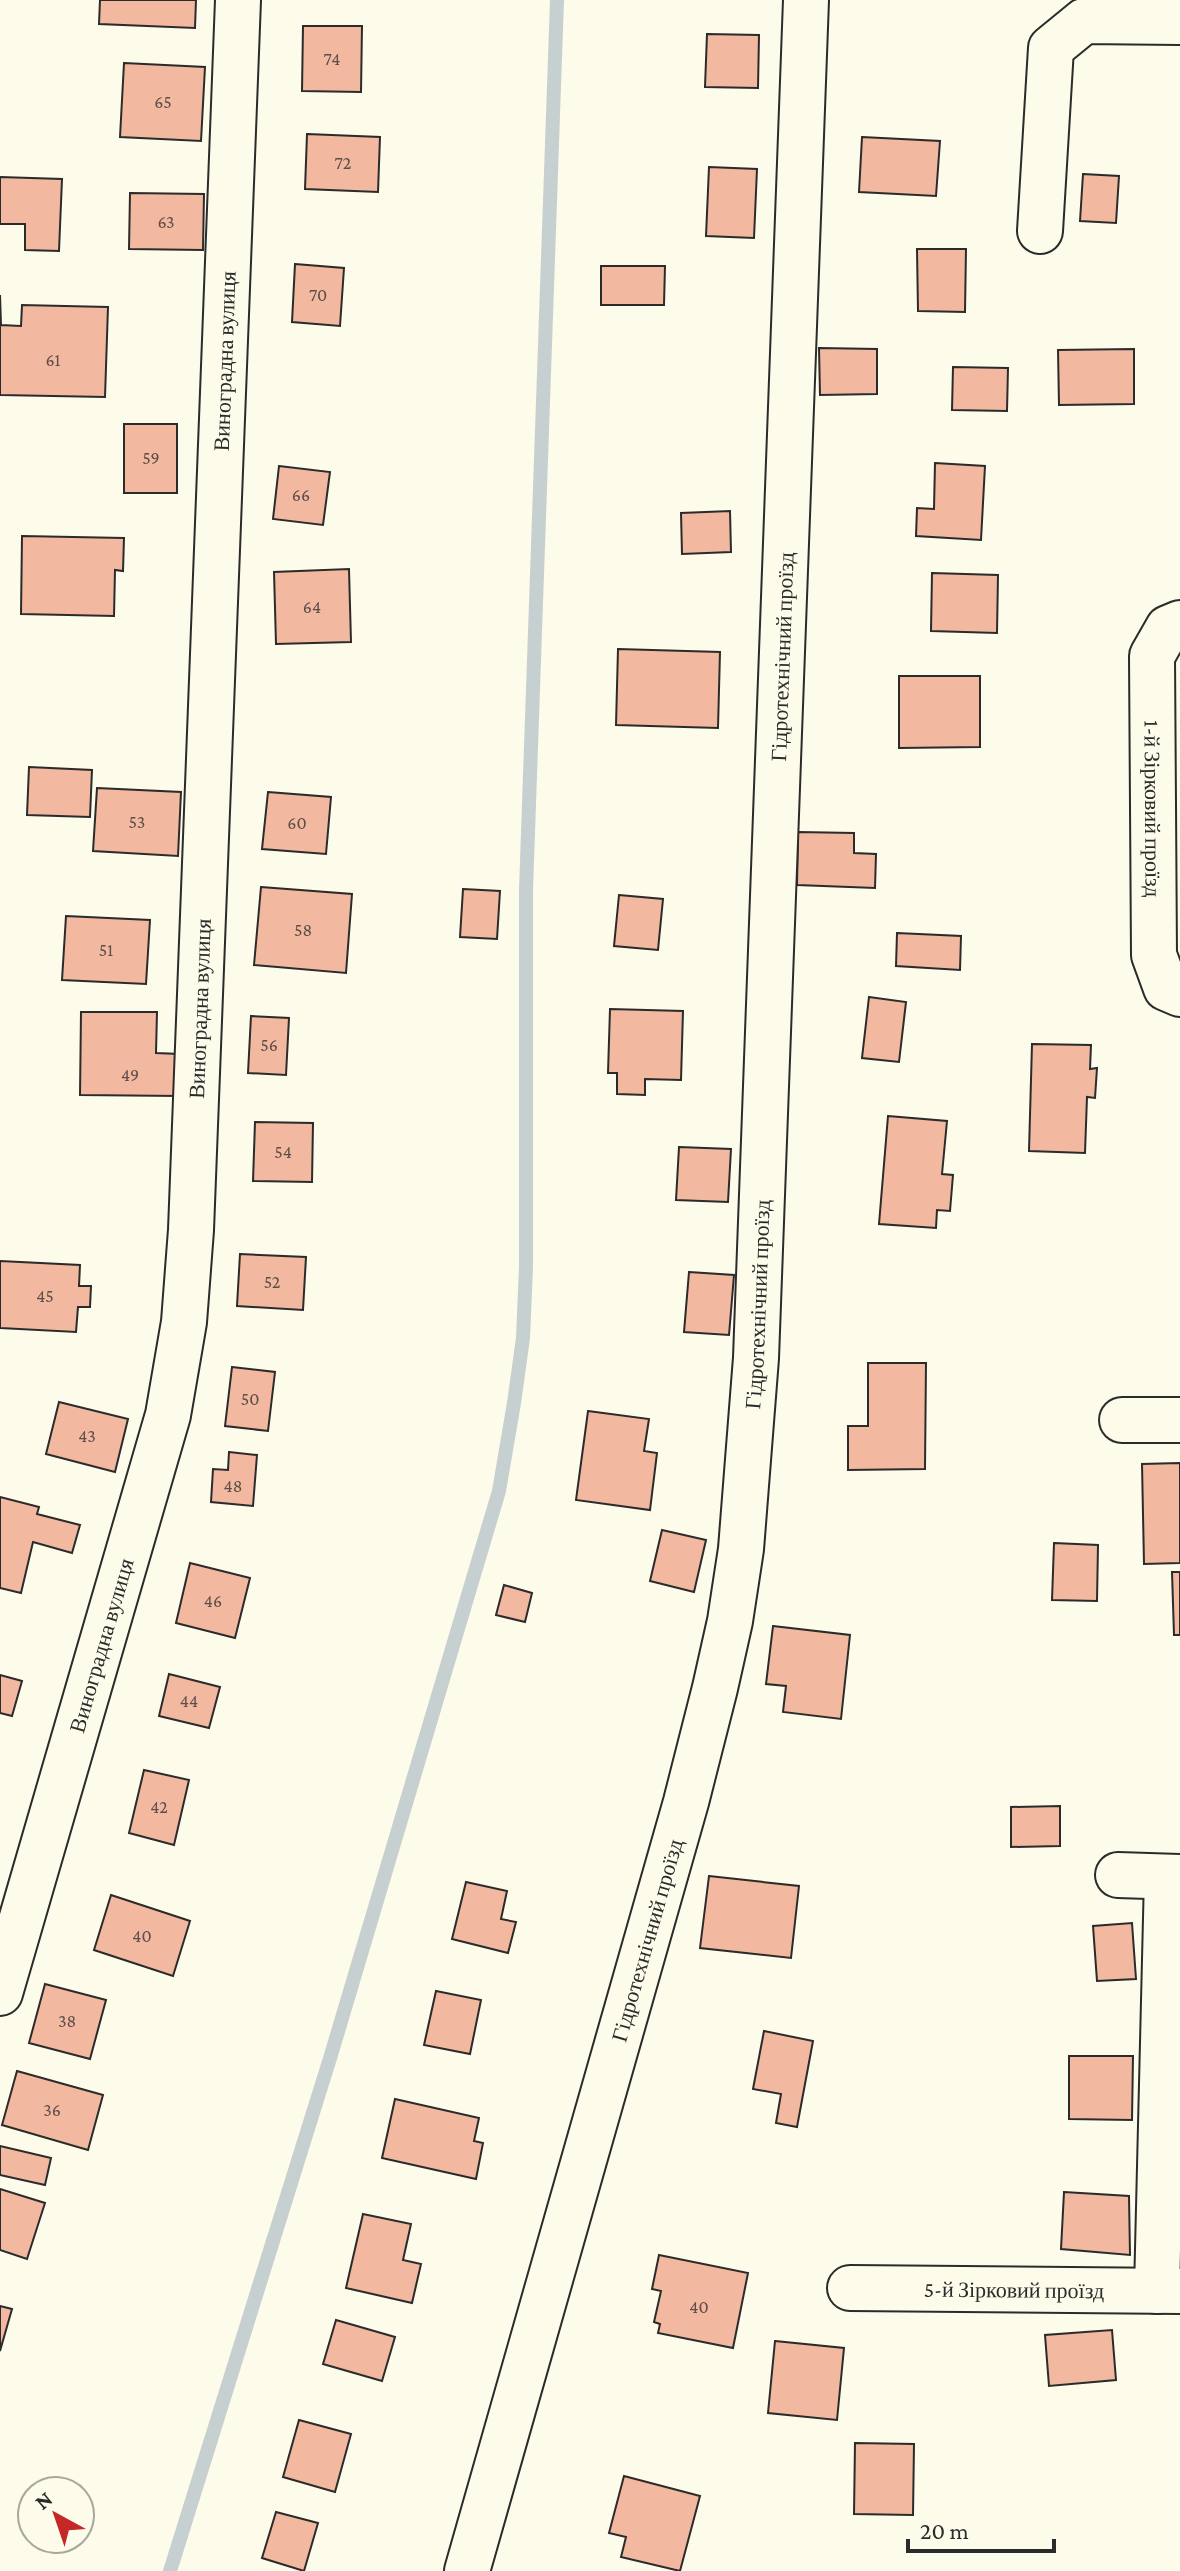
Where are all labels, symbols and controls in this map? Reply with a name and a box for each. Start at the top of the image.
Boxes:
house number: 74 [324,49,340,69]
house number: 65 [154,92,172,112]
house number: 72 [335,153,351,173]
house number: 63 [157,212,175,232]
street label: Виноградна вулиця [209,271,241,452]
house number: 70 [309,285,327,305]
house number: 61 [45,350,61,370]
house number: 59 [142,448,160,468]
house number: 66 [292,485,310,505]
street label: Гідротехнічний проїзд [766,552,799,762]
house number: 64 [303,597,321,617]
street label: 1-й Зірковий проїзд [1139,720,1166,898]
house number: 53 [129,812,145,832]
house number: 60 [287,813,307,833]
street label: Виноградна вулиця [184,918,216,1099]
house number: 58 [294,920,312,940]
house number: 51 [99,940,113,960]
house number: 56 [260,1035,278,1055]
house number: 49 [121,1065,139,1085]
house number: 54 [274,1142,292,1162]
street label: Гідротехнічний проїзд [740,1199,775,1410]
house number: 52 [264,1272,280,1292]
house number: 45 [36,1286,54,1306]
house number: 50 [241,1389,259,1409]
house number: 43 [78,1426,96,1446]
house number: 48 [224,1476,242,1496]
street label: Виноградна вулиця [64,1555,139,1736]
house number: 46 [204,1591,222,1611]
house number: 44 [180,1691,198,1711]
house number: 42 [150,1797,168,1817]
street label: Гідротехнічний проїзд [606,1836,688,2045]
house number: 40 [132,1926,152,1946]
house number: 38 [58,2011,76,2031]
house number: 36 [43,2100,61,2120]
street label: 5-й Зірковий проїзд [924,2277,1104,2303]
house number: 40 [689,2297,709,2317]
north arrow [16,2475,96,2555]
text: N [30,2486,57,2514]
scale bar [908,2503,1054,2553]
text: 20 m [920,2517,969,2544]

